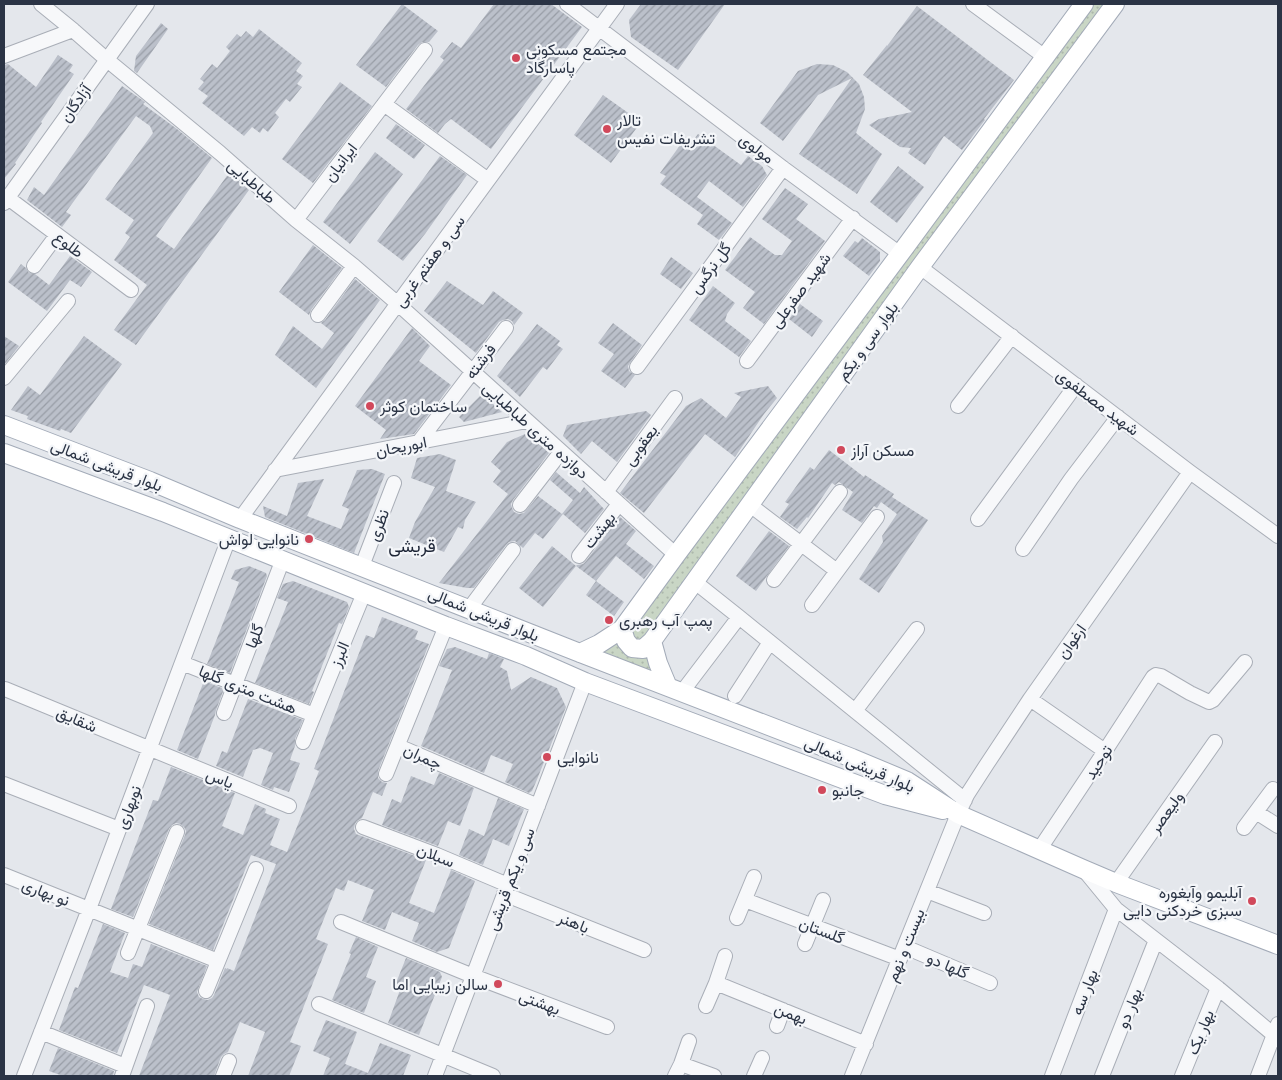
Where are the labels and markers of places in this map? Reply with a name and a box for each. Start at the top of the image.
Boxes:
place label: مجتمع مسکونی پاسارگاد [526,39,626,79]
marker: مجتمع مسکونی پاسارگاد [510,52,522,64]
place label: تالار تشریفات نفیس [616,110,715,149]
marker: تالار تشریفات نفیس [601,123,613,135]
place label: ساختمان کوثر [379,396,467,417]
marker: ساختمان کوثر [364,400,376,412]
place label: مسکن آراز [850,440,914,461]
marker: مسکن آراز [835,444,847,456]
place label: نانوایی لواش [219,529,299,550]
marker: نانوایی لواش [303,533,315,545]
place label: پمپ آب رهبری [619,610,713,632]
marker: پمپ آب رهبری [603,614,615,626]
place label: نانوایی [557,747,599,768]
marker: نانوایی [541,751,553,763]
place label: جانبو [832,780,864,801]
marker: جانبو [816,784,828,796]
place label: آبلیمو وآبغوره سبزی خردکنی دایی [1123,882,1243,921]
marker: آبلیمو وآبغوره سبزی خردکنی دایی [1246,895,1258,907]
place label: سالن زیبایی اما [392,974,488,995]
marker: سالن زیبایی اما [492,978,504,990]

